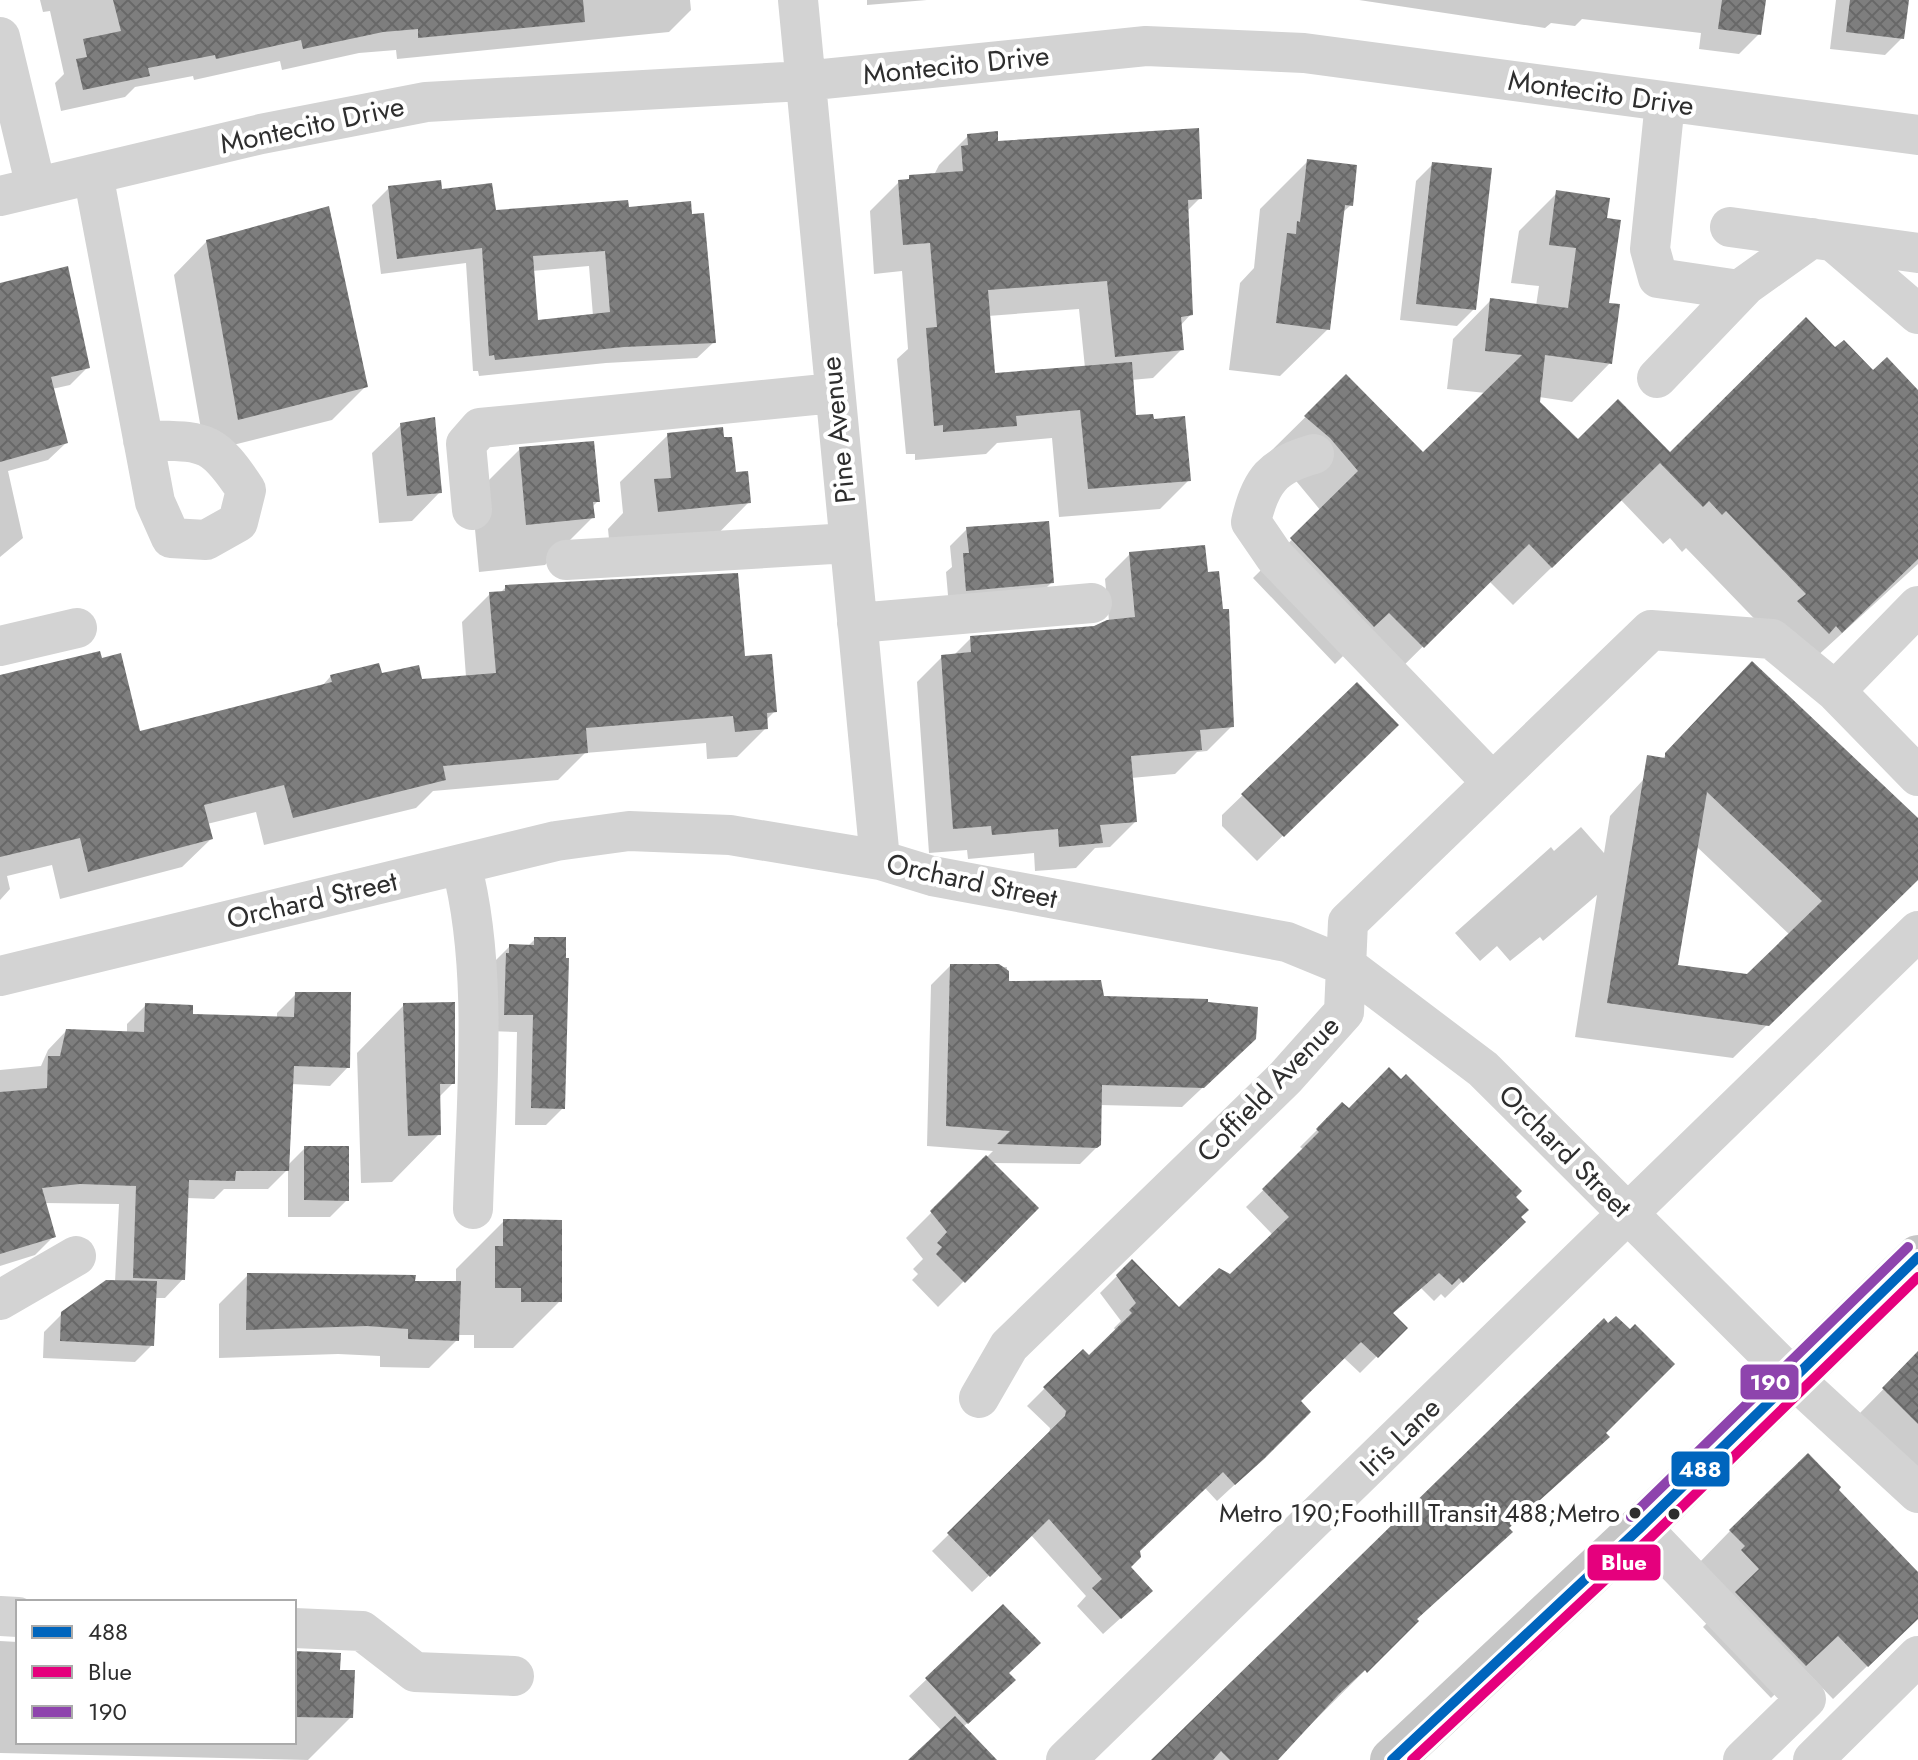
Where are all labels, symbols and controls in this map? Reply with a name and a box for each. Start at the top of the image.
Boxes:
street label: Montecito Drive [861,35,1051,95]
street label: Montecito Drive [1505,60,1697,126]
street label: Montecito Drive [216,85,408,165]
street label: Pine Avenue [810,355,866,505]
street label: Orchard Street [883,843,1061,919]
street label: Orchard Street [223,860,401,940]
street label: Coffield Avenue [1187,1006,1349,1172]
street label: Orchard Street [1489,1075,1641,1227]
line badge: 190 [1739,1363,1800,1401]
text: 190 [1750,1366,1790,1398]
street label: Iris Lane [1350,1388,1450,1486]
line badge: 488 [1670,1450,1731,1488]
text: 488 [1679,1453,1721,1485]
place label: Metro 190;Foothill Transit 488;Metro [1219,1494,1620,1532]
marker: Metro 190;Foothill Transit 488;Metro [1627,1505,1643,1521]
unlabelled marker [1666,1506,1682,1522]
line badge: Blue [1586,1543,1662,1582]
text: Blue [1601,1546,1647,1578]
legend [16,1600,296,1744]
text: 488 [88,1614,128,1649]
text: Blue [88,1654,132,1689]
text: 190 [88,1694,127,1729]

